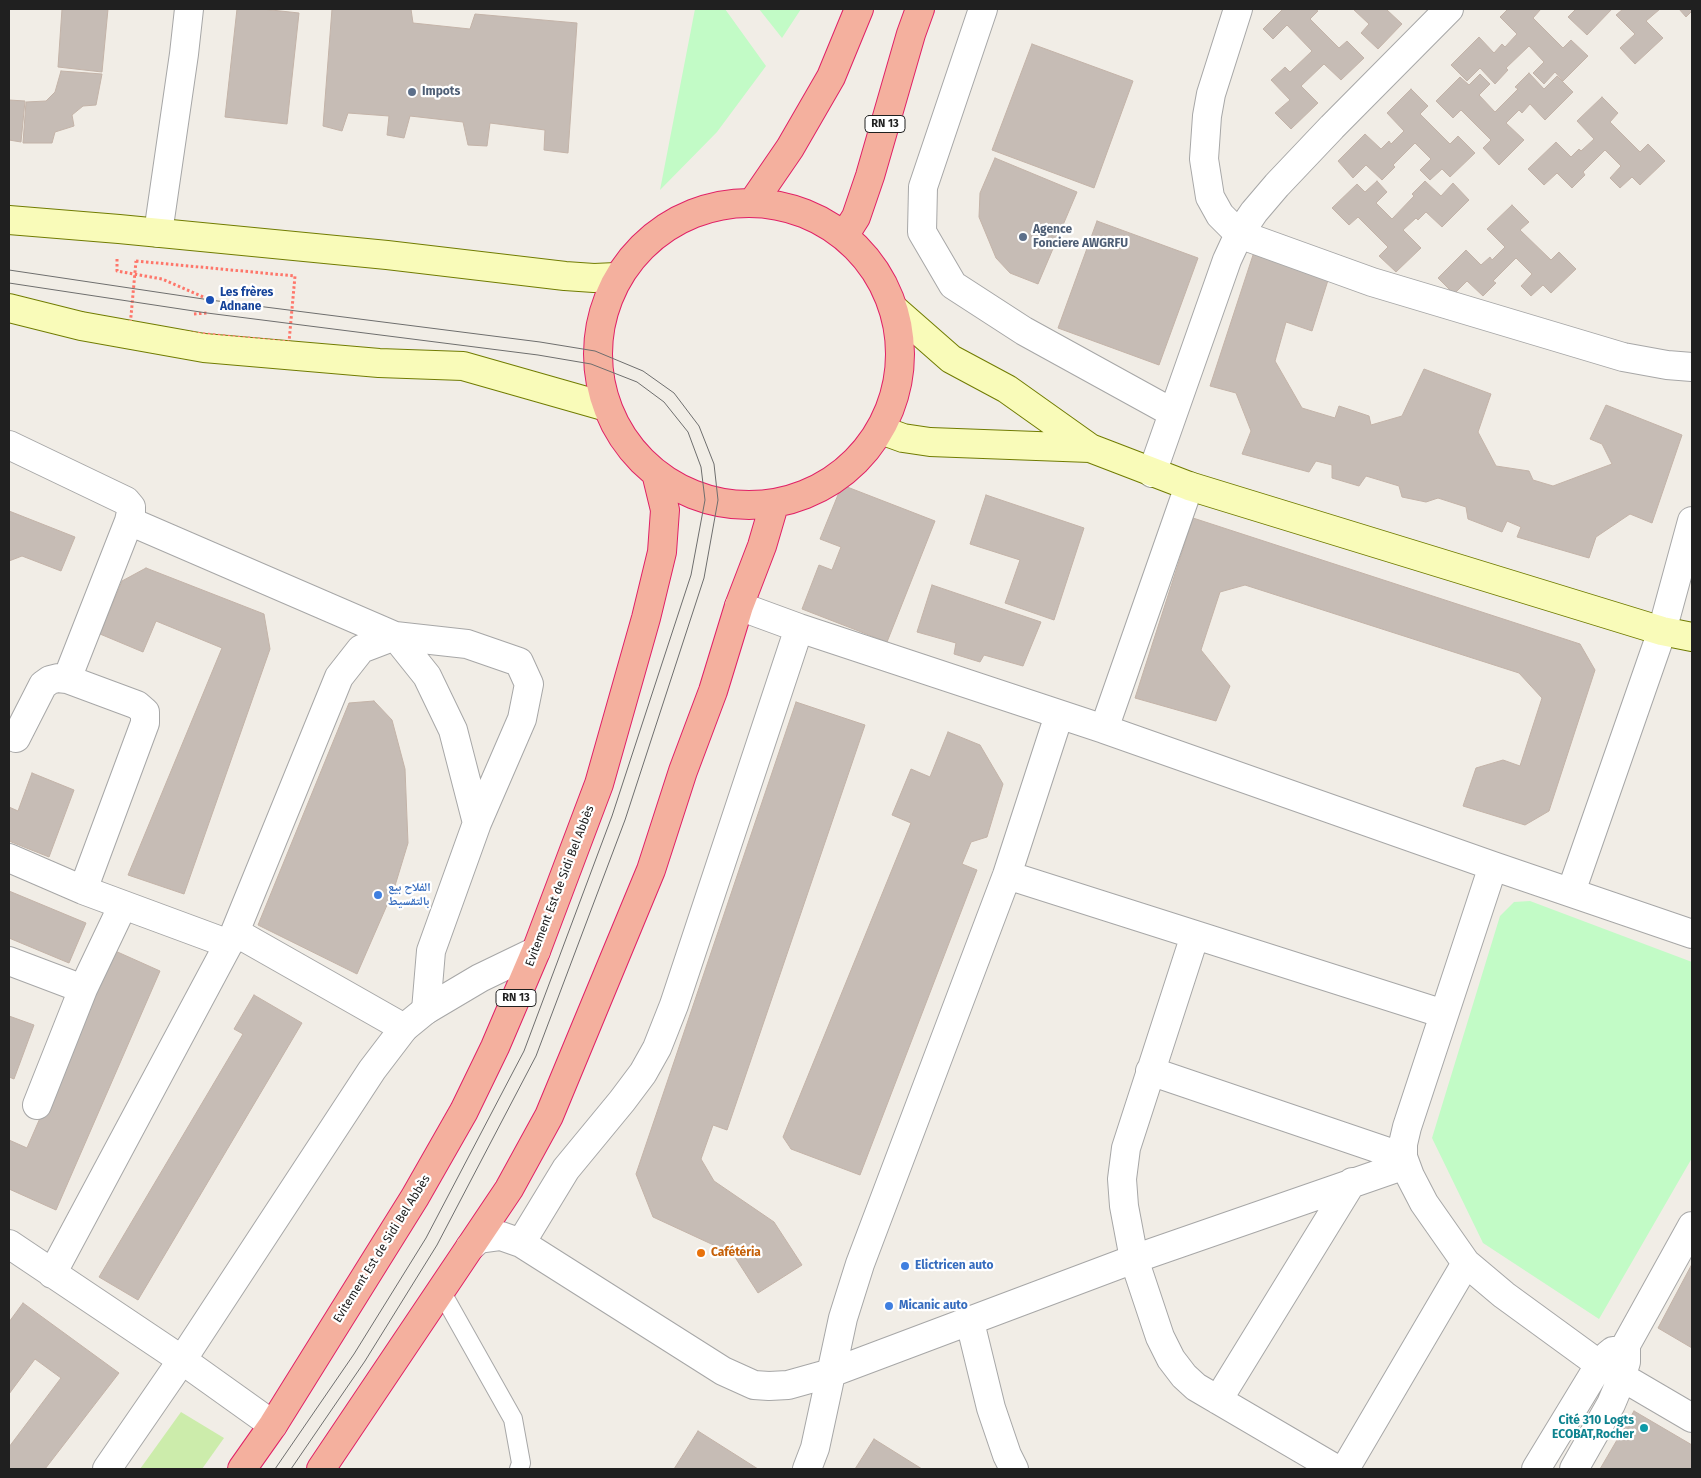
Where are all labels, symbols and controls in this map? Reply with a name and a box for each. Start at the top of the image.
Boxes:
place label: Impots [422,85,460,99]
marker: Impots [406,86,418,98]
road number: RN 13 [865,116,905,132]
place label: Agence Fonciere AWGRFU [1033,223,1128,251]
marker: Agence Fonciere AWGRFU [1017,231,1029,243]
place label: Les frères Adnane [220,286,273,314]
marker: Les frères Adnane [204,294,216,306]
street label: Evitement Est de Sidi Bel Abbès [523,803,597,969]
place label: الفلاح بيع بالتقسيط [388,881,431,909]
marker: الفلاح بيع بالتقسيط [372,889,384,901]
road number: RN 13 [496,990,536,1006]
street label: Evitement Est de Sidi Bel Abbès [330,1173,434,1325]
place label: Cafétéria [711,1246,761,1260]
marker: Cafétéria [695,1247,707,1259]
place label: Elictricen auto [915,1259,993,1273]
marker: Elictricen auto [899,1260,911,1272]
place label: Micanic auto [899,1299,968,1313]
marker: Micanic auto [883,1300,895,1312]
place label: Cité 310 Logts ECOBAT,Rocher [1552,1414,1634,1442]
marker: Cité 310 Logts ECOBAT,Rocher [1638,1422,1650,1434]

